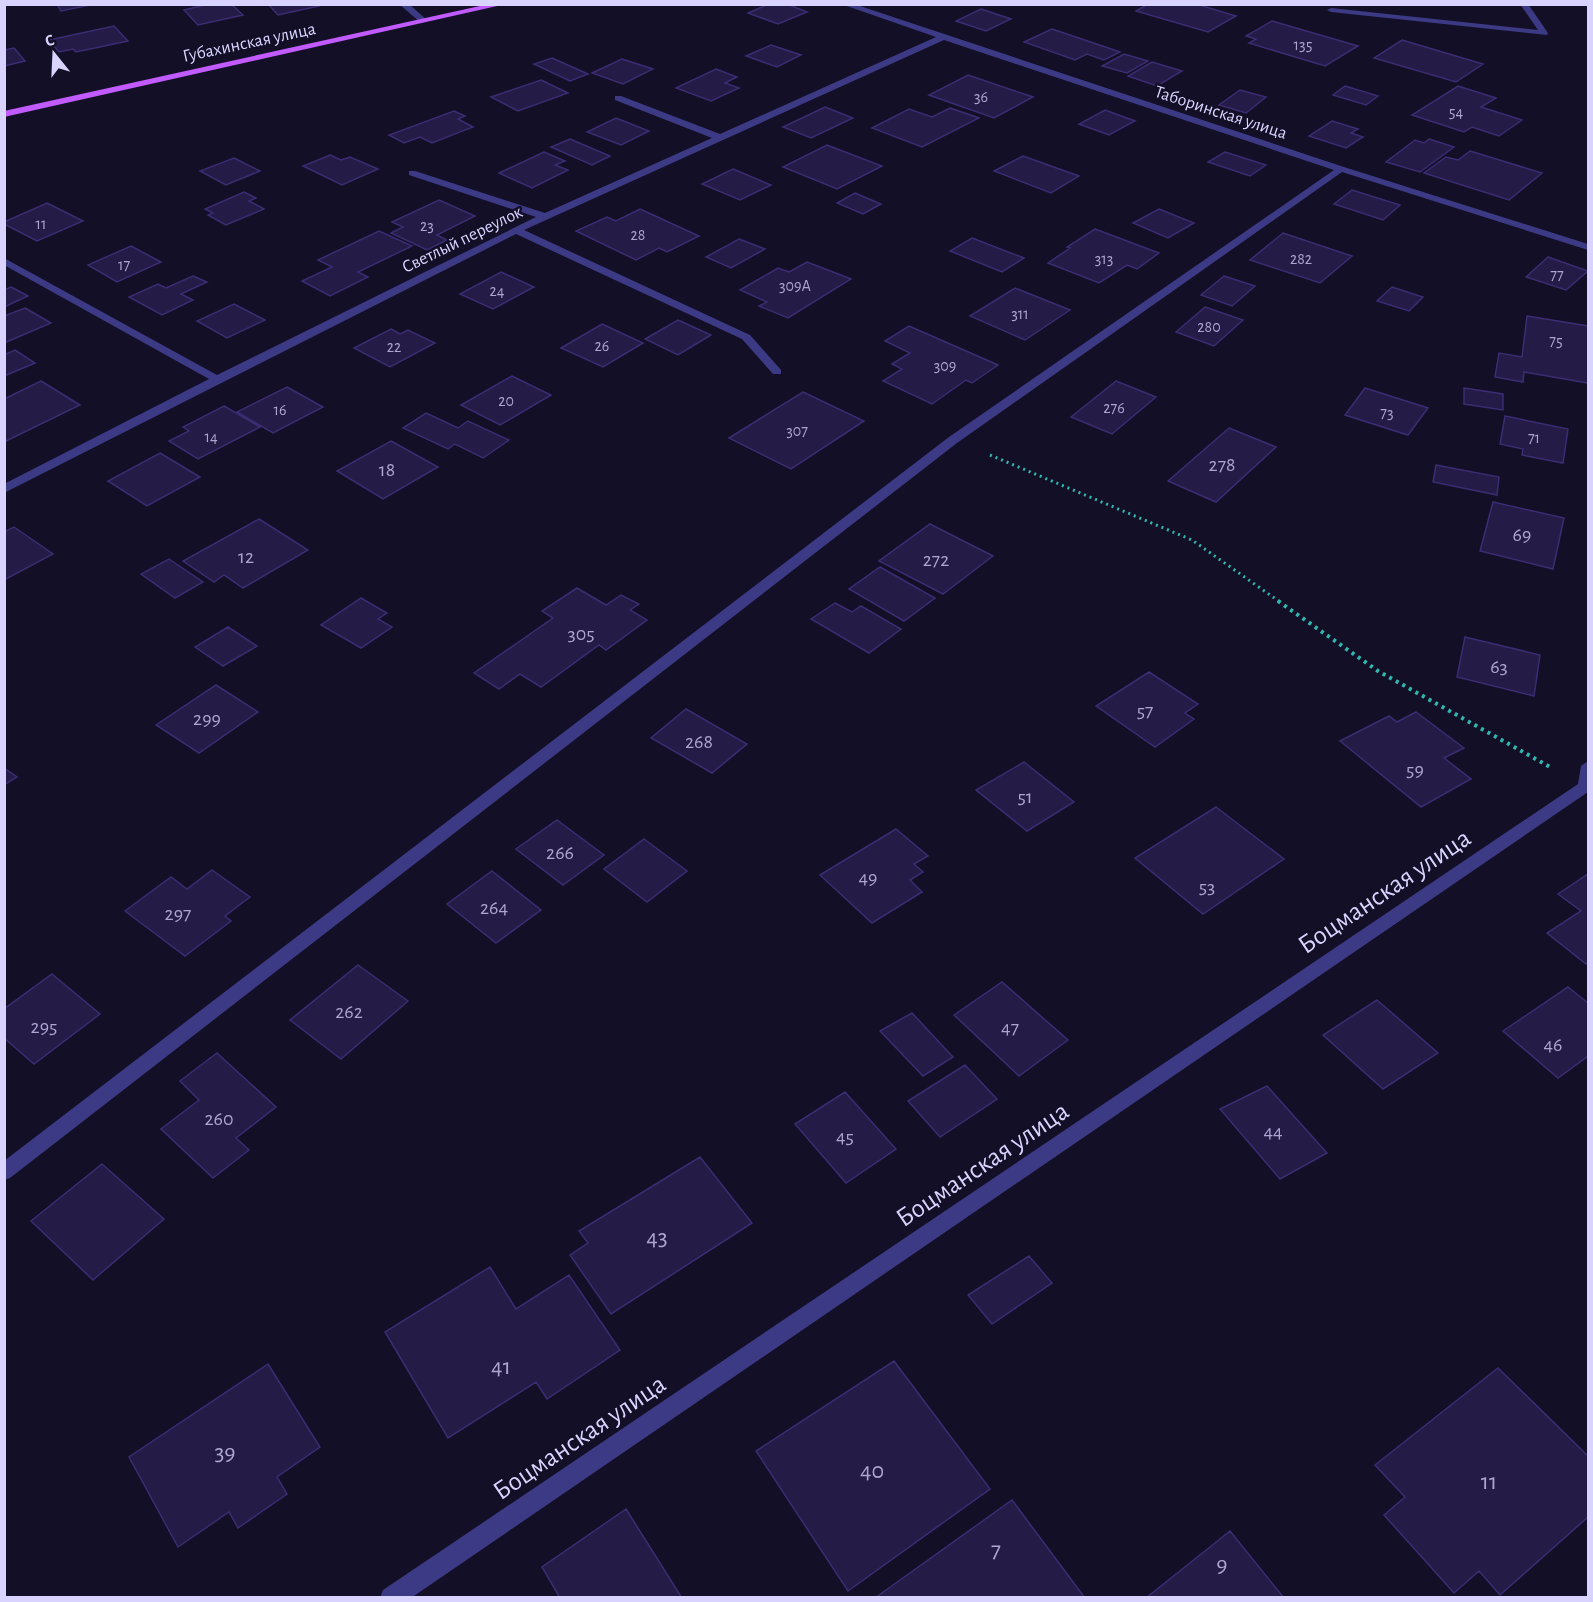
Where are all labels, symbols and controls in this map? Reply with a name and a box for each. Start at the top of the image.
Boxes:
street label: Губахинская улица [181,19,317,66]
north arrow [24,24,84,84]
text: С [43,32,56,50]
house number: 135 [1294,37,1312,53]
street label: Таборинская улица [1152,82,1290,143]
house number: 36 [974,89,988,105]
house number: 54 [1449,104,1463,120]
street label: Светлый переулок [399,203,526,277]
house number: 11 [35,216,47,232]
house number: 23 [420,218,434,234]
house number: 28 [631,227,645,243]
house number: 313 [1095,251,1113,267]
house number: 282 [1290,251,1312,267]
house number: 17 [118,257,130,273]
house number: 77 [1550,267,1564,283]
house number: 309А [779,278,812,294]
house number: 24 [490,283,505,299]
house number: 311 [1011,306,1029,322]
house number: 280 [1197,319,1221,335]
house number: 75 [1549,333,1563,349]
house number: 26 [595,338,609,354]
house number: 22 [387,339,401,355]
house number: 309 [934,358,956,374]
house number: 20 [498,393,514,409]
house number: 276 [1103,400,1125,416]
house number: 16 [273,402,287,418]
house number: 73 [1380,405,1394,421]
house number: 307 [786,423,808,439]
house number: 14 [204,429,218,445]
house number: 71 [1528,430,1540,446]
house number: 278 [1209,455,1235,475]
house number: 18 [379,460,395,480]
house number: 69 [1513,525,1531,545]
house number: 12 [238,547,254,567]
house number: 272 [923,550,949,570]
house number: 305 [567,624,595,644]
house number: 63 [1490,657,1508,677]
house number: 57 [1137,701,1153,721]
house number: 299 [193,709,221,729]
house number: 268 [685,732,713,752]
house number: 59 [1406,760,1424,780]
house number: 51 [1017,787,1033,807]
street label: Боцманская улица [1293,824,1476,960]
house number: 266 [546,843,574,863]
house number: 49 [858,868,878,888]
house number: 53 [1199,877,1215,897]
house number: 264 [480,898,508,918]
house number: 297 [165,904,191,924]
house number: 262 [335,1002,363,1022]
house number: 295 [31,1017,57,1037]
house number: 47 [1001,1018,1019,1038]
house number: 46 [1543,1035,1563,1055]
street label: Боцманская улица [891,1097,1074,1233]
house number: 260 [204,1109,234,1129]
house number: 44 [1263,1122,1283,1142]
house number: 45 [836,1127,854,1147]
house number: 43 [646,1226,668,1250]
house number: 41 [491,1355,511,1379]
street label: Боцманская улица [488,1370,671,1506]
house number: 39 [214,1441,236,1465]
house number: 40 [860,1459,884,1483]
house number: 11 [1481,1470,1497,1494]
house number: 7 [991,1538,1001,1562]
house number: 9 [1216,1553,1228,1577]

